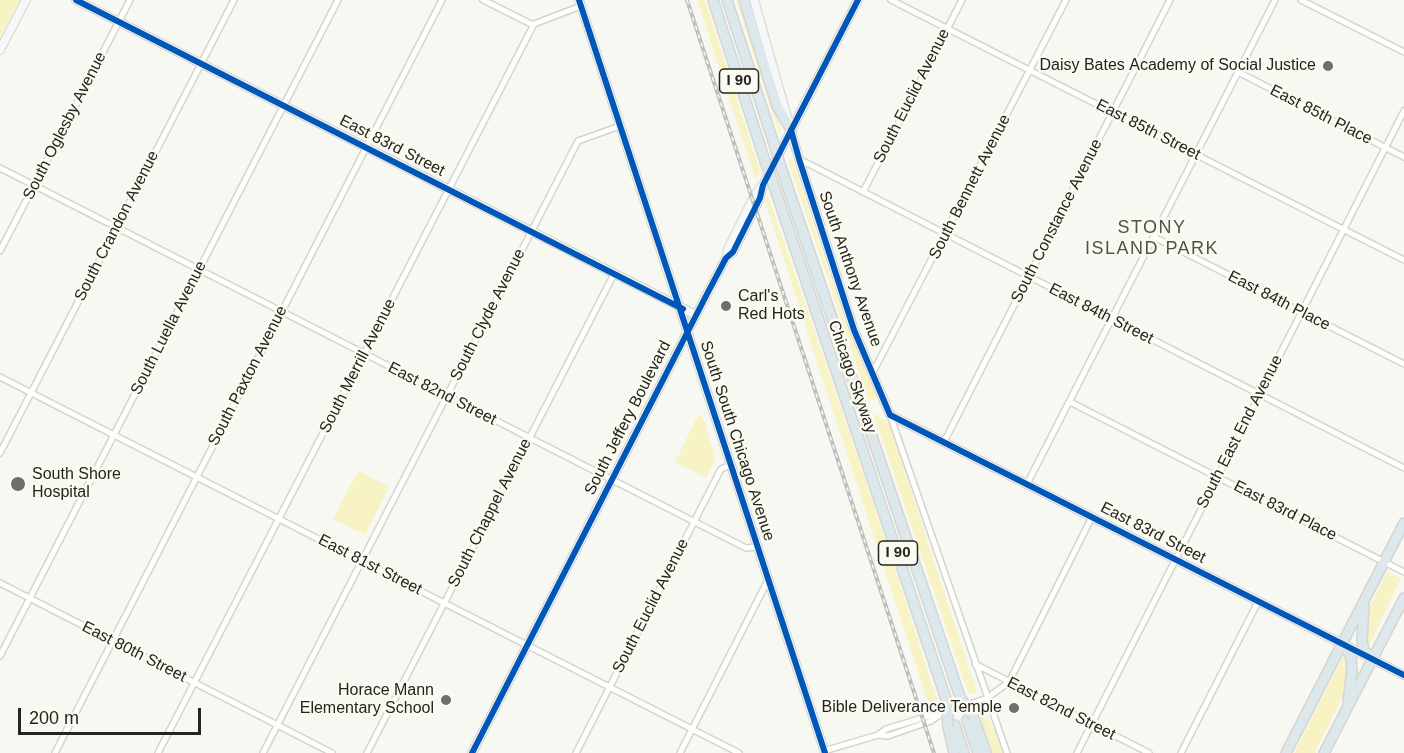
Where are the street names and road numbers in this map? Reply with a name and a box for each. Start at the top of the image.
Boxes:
street label: South Euclid Avenue [870,26,954,166]
street label: South Oglesby Avenue [19,49,111,203]
road number: I 90 [720,69,758,93]
street label: East 85th Place [1267,81,1375,149]
street label: East 85th Street [1093,95,1203,165]
street label: East 83rd Street [336,111,448,181]
street label: South Bennett Avenue [925,111,1015,263]
street label: South Constance Avenue [1007,136,1107,306]
street label: South Crandon Avenue [71,148,163,304]
street label: South Anthony Avenue [814,189,886,349]
street label: South Clyde Avenue [446,246,530,384]
street label: South Luella Avenue [127,258,211,398]
street label: East 84th Place [1225,267,1333,335]
street label: East 84th Street [1046,279,1156,349]
street label: South Merrill Avenue [316,296,400,436]
street label: South Paxton Avenue [204,303,292,449]
street label: Chicago Skyway [824,318,880,436]
street label: South Jeffery Boulevard [581,338,675,498]
street label: South South Chicago Avenue [695,338,779,544]
street label: South East End Avenue [1193,352,1287,512]
street label: East 82nd Street [385,358,499,430]
street label: South Chappel Avenue [444,435,536,591]
street label: East 83rd Place [1230,477,1340,545]
street label: East 83rd Street [1097,498,1209,568]
street label: East 81st Street [315,531,425,599]
street label: South Euclid Avenue [609,536,693,676]
road number: I 90 [878,541,918,565]
street label: East 80th Street [79,617,189,687]
street label: East 82nd Street [1004,673,1118,745]

